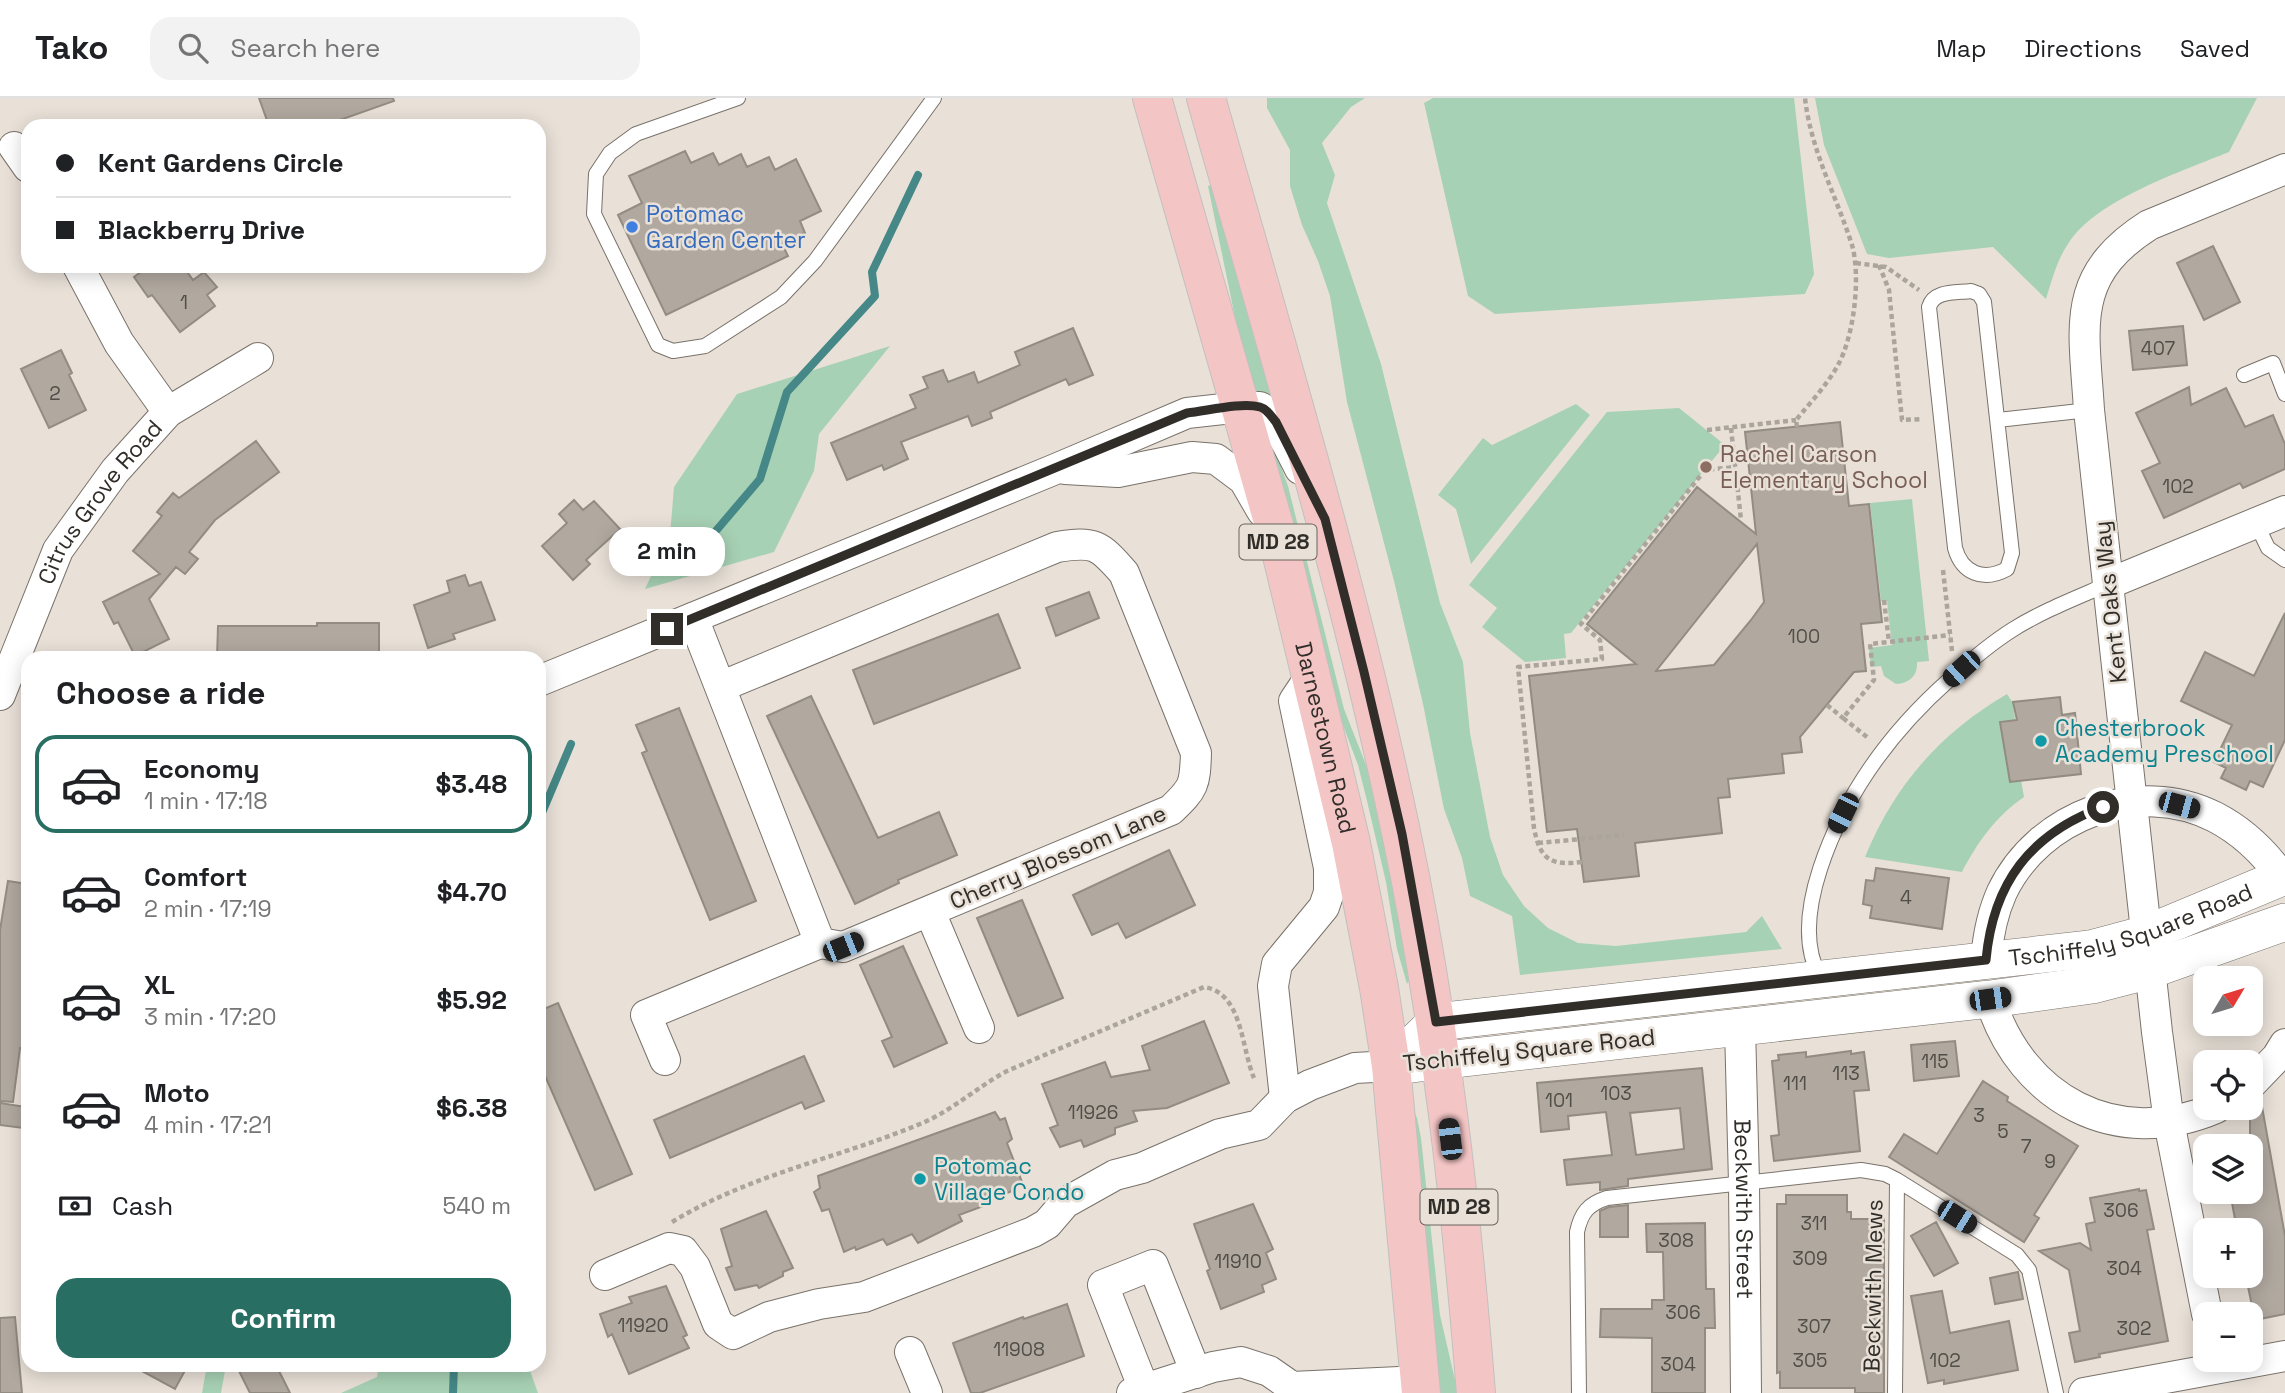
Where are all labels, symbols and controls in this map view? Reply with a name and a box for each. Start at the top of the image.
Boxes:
search box [150,17,640,80]
text: Tako [35,27,108,69]
icon: search [174,29,212,67]
text: Search here [230,31,380,65]
text: Map [1936,33,1986,64]
text: Directions [2024,33,2142,64]
text: Saved [2180,33,2250,64]
text: Kent Gardens Circle [98,146,344,180]
place label: Potomac Garden Center [646,199,806,255]
text: Blackberry Drive [98,213,305,247]
marker: Potomac Garden Center [624,219,640,235]
house number: 1 [180,290,188,315]
house number: 407 [2141,336,2175,361]
house number: 2 [49,381,61,406]
street label: Citrus Grove Road [31,413,169,589]
place label: Rachel Carson Elementary School [1720,439,1928,495]
marker: Rachel Carson Elementary School [1698,459,1714,475]
house number: 102 [2162,474,2194,499]
street label: Kent Oaks Way [2087,519,2133,685]
road number: MD 28 [1240,524,1316,560]
callout: 2 min [609,528,725,576]
text: 2 min [637,536,697,566]
route end [651,613,683,645]
house number: 100 [1788,624,1820,649]
street label: Darnestown Road [1288,639,1363,836]
car [1939,647,1984,691]
text: Choose a ride [56,673,266,713]
place label: Chesterbrook Academy Preschool [2055,713,2274,769]
marker: Chesterbrook Academy Preschool [2033,733,2049,749]
text: Economy [144,752,260,786]
icon: car [60,753,123,816]
text: $3.48 [436,767,507,801]
text: 1 min · 17:18 [144,786,268,816]
car [2156,789,2203,821]
car [1825,790,1862,836]
route start [2087,791,2119,823]
street label: Cherry Blossom Lane [945,798,1171,916]
text: Comfort [144,860,247,894]
icon: car [60,861,123,924]
text: $4.70 [437,875,507,909]
street label: Tschiffely Square Road [2007,876,2257,973]
house number: 4 [1900,885,1912,910]
text: 2 min · 17:19 [144,894,272,924]
car [820,929,867,965]
north arrow [2193,966,2263,1036]
map controls [2193,966,2263,1372]
text: XL [144,968,175,1002]
icon: car [60,969,123,1032]
text: $5.92 [436,983,507,1017]
car [1968,986,2013,1012]
text: 3 min · 17:20 [144,1002,276,1032]
street label: Tschiffely Square Road [1401,1022,1657,1078]
house number: 115 [1921,1049,1949,1074]
button: locate [2193,1050,2263,1120]
house number: 113 [1832,1061,1860,1086]
house number: 111 [1783,1071,1807,1096]
text: Moto [144,1076,210,1110]
icon: car [60,1077,123,1140]
house number: 103 [1600,1081,1632,1106]
house number: 101 [1545,1088,1573,1113]
text: $6.38 [436,1091,507,1125]
house number: 11926 [1068,1100,1118,1125]
house number: 3 [1973,1103,1985,1128]
text: 4 min · 17:21 [144,1110,272,1140]
car [1438,1117,1463,1161]
street label: Beckwith Street [1727,1119,1760,1299]
house number: 5 [1997,1119,2009,1144]
house number: 7 [2021,1134,2032,1159]
button: layers [2193,1134,2263,1204]
house number: 9 [2044,1149,2056,1174]
place label: Potomac Village Condo [934,1151,1084,1207]
marker: Potomac Village Condo [912,1171,928,1187]
icon: cash [56,1187,94,1225]
text: Cash [112,1189,173,1223]
road number: MD 28 [1420,1190,1498,1224]
text: 540 m [442,1191,511,1221]
car [1934,1197,1981,1237]
house number: 306 [2103,1198,2139,1223]
street label: Beckwith Mews [1856,1199,1890,1373]
house number: 311 [1800,1211,1828,1236]
button: + [2193,1218,2263,1288]
house number: 308 [1658,1228,1694,1253]
house number: 309 [1792,1246,1828,1271]
house number: 11910 [1214,1249,1262,1274]
house number: 304 [2106,1256,2142,1281]
button: Confirm [56,1278,511,1358]
house number: 306 [1665,1300,1701,1325]
button: − [2193,1302,2263,1372]
house number: 11920 [617,1313,669,1338]
house number: 307 [1797,1314,1831,1339]
house number: 302 [2116,1316,2152,1341]
house number: 11908 [993,1337,1045,1362]
house number: 305 [1792,1348,1828,1373]
house number: 102 [1929,1348,1961,1373]
house number: 304 [1660,1352,1696,1377]

